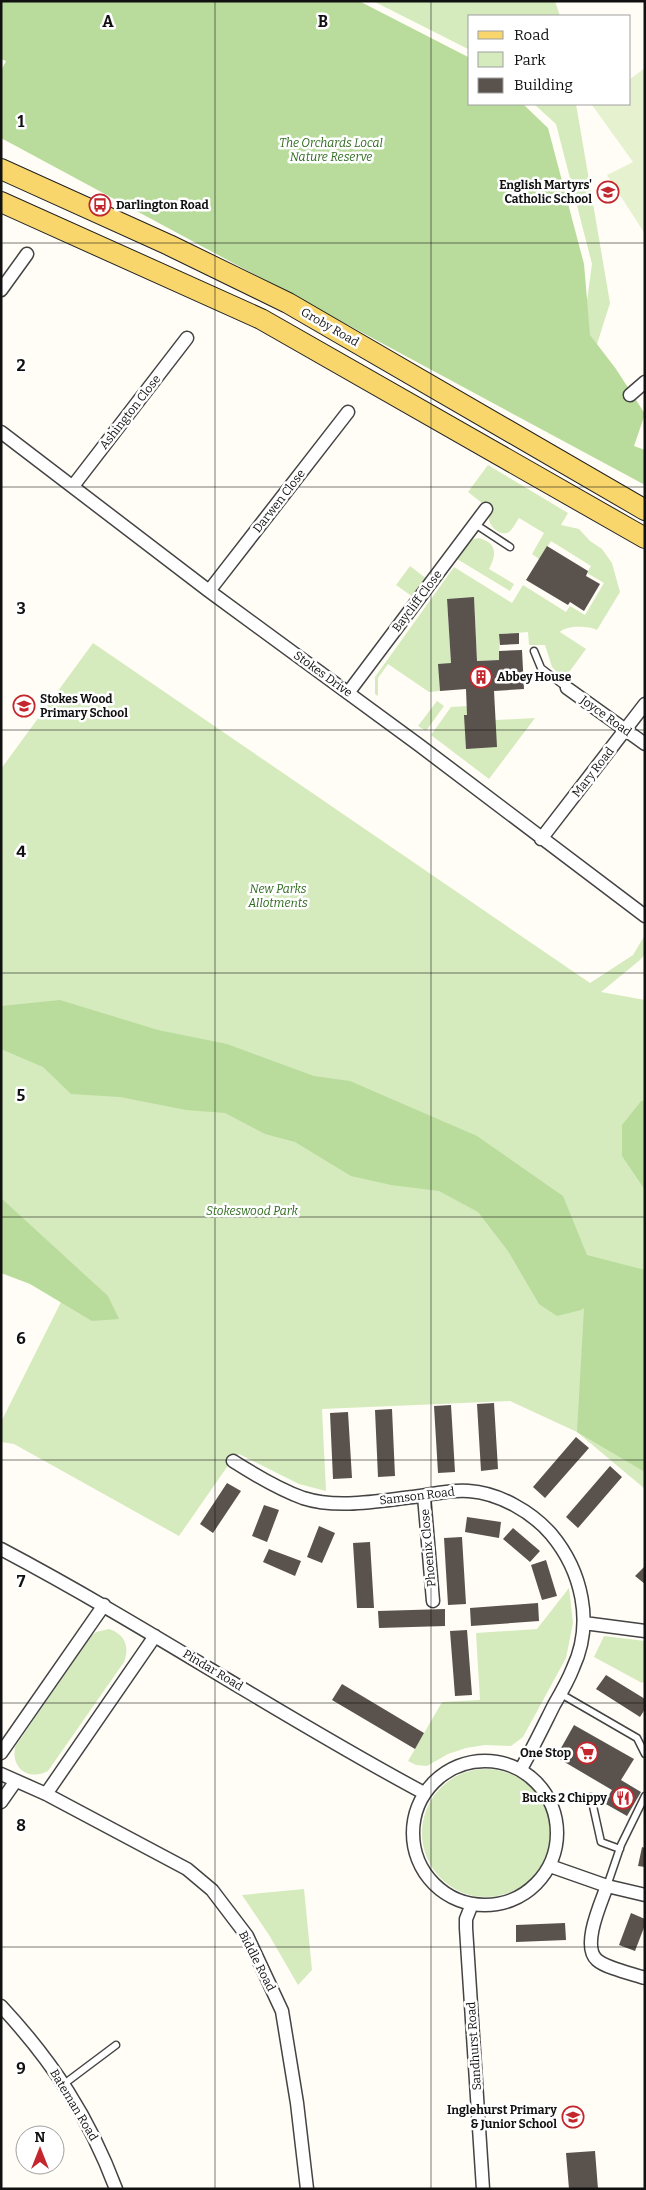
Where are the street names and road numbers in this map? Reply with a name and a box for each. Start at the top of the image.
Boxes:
street label: Groby Road [299,305,361,349]
street label: Ashington Close [97,372,163,452]
street label: Darwen Close [250,467,308,535]
street label: Baycliff Close [389,567,445,635]
street label: Stokes Drive [291,648,355,700]
street label: Joyce Road [577,692,634,739]
street label: Mary Road [569,744,617,800]
street label: Samson Road [379,1484,455,1508]
street label: Phoenix Close [418,1509,438,1587]
street label: Pindar Road [180,1647,246,1693]
street label: Biddle Road [236,1928,278,1994]
street label: Sandhurst Road [464,2001,484,2091]
street label: Bateman Road [47,2067,101,2143]

